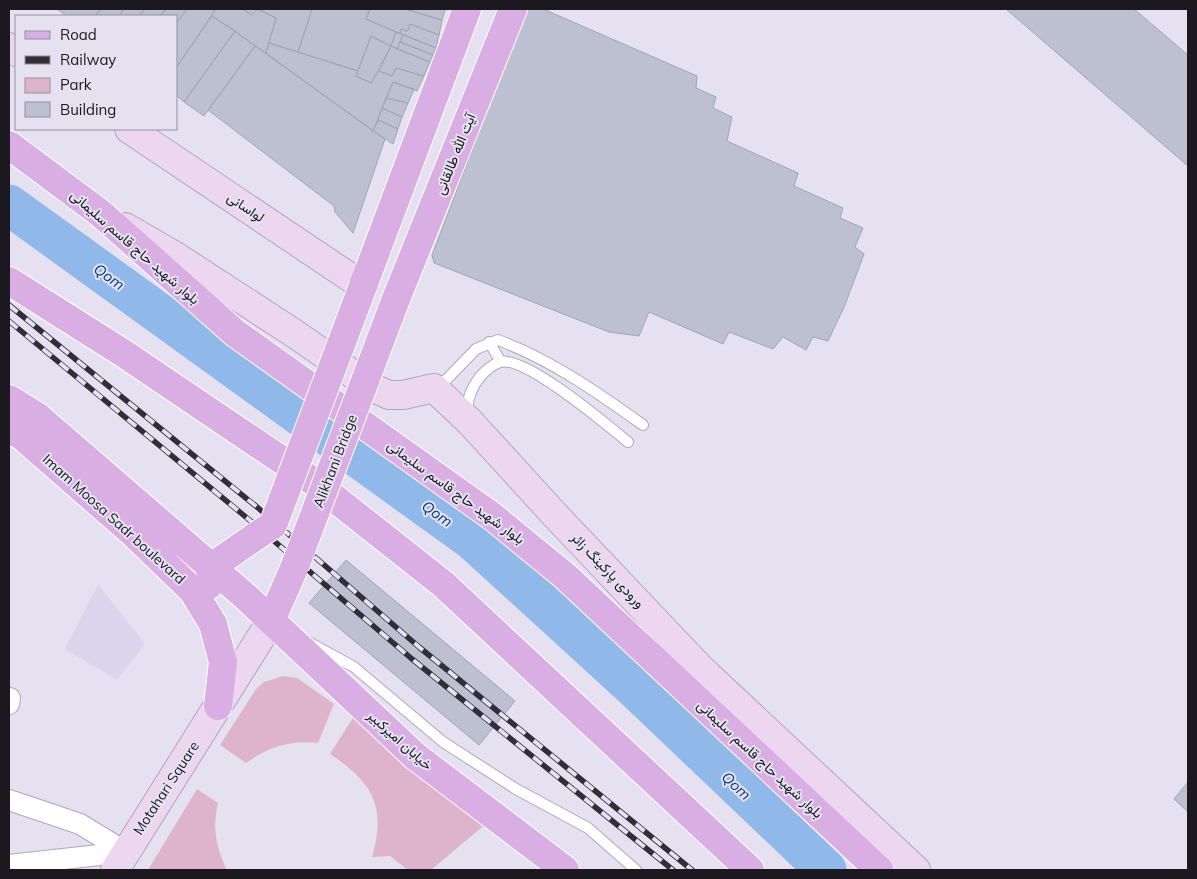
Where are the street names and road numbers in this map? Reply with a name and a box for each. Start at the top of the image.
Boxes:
street label: آیت الله طالقانی [431,109,480,197]
street label: بلوار شهید حاج قاسم سلیمانی [65,186,203,310]
street label: لواسانی [224,188,268,226]
street label: Alikhani Bridge [309,412,361,510]
street label: بلوار شهید حاج قاسم سلیمانی [382,436,528,550]
street label: Imam Moosa Sadr boulevard [39,450,189,588]
street label: ورودی پارکینگ زائر [566,528,649,612]
street label: بلوار شهید حاج قاسم سلیمانی [692,696,827,824]
street label: خیابان امیرکبیر [363,705,436,774]
street label: Motahari Square [129,738,203,838]

